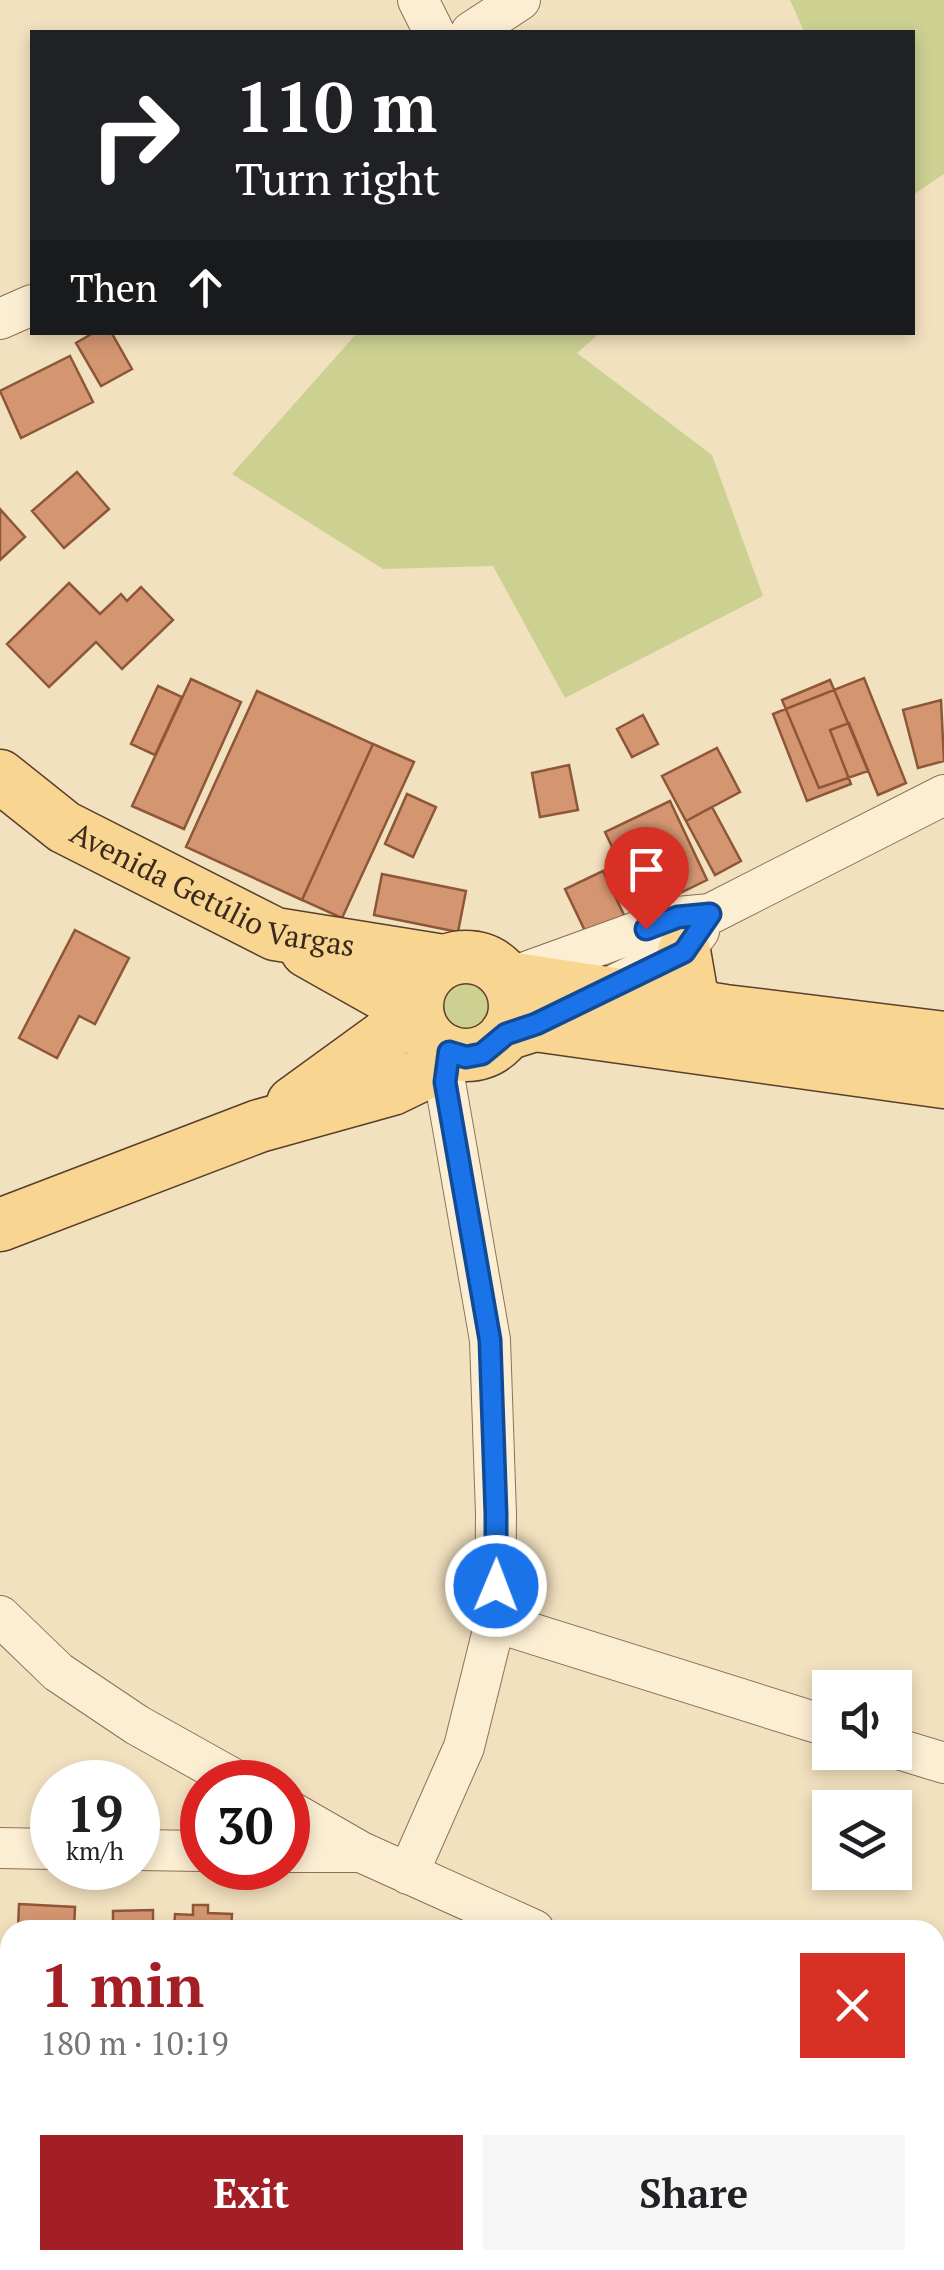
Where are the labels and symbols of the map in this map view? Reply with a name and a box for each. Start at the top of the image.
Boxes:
street label: Avenida Getúlio Vargas [64,812,358,966]
pin [604,827,689,930]
position arrow [444,1534,548,1638]
speed limit sign: 30 [180,1760,310,1890]

